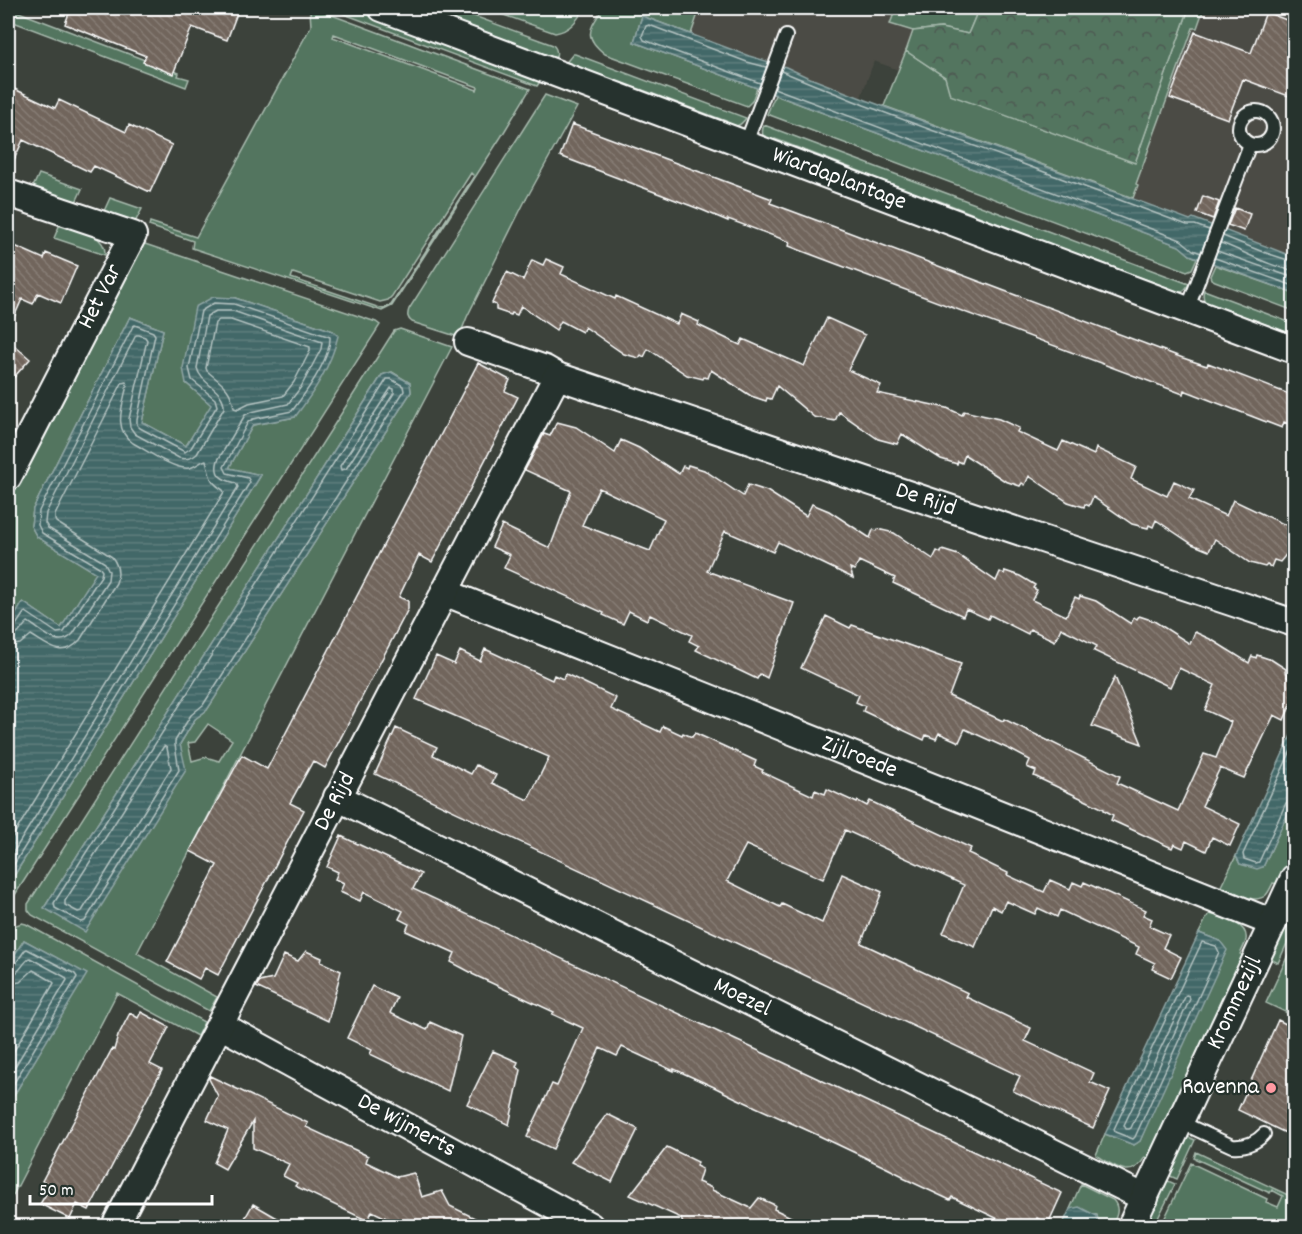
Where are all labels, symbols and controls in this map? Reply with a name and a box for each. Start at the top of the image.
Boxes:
street label: Wiardaplantage [767,139,911,220]
street label: Het Var [70,259,132,335]
street label: De Rijd [891,474,960,526]
street label: Zijlroede [816,727,902,788]
street label: De Rijd [306,767,365,837]
street label: Krommezijl [1199,951,1272,1056]
street label: Moezel [707,969,777,1027]
place label: Ravenna [1182,1071,1260,1105]
marker: Ravenna [1264,1081,1278,1095]
street label: De Wijmerts [351,1086,462,1167]
scale bar [30,1168,212,1206]
text: 50 m [39,1179,74,1204]

